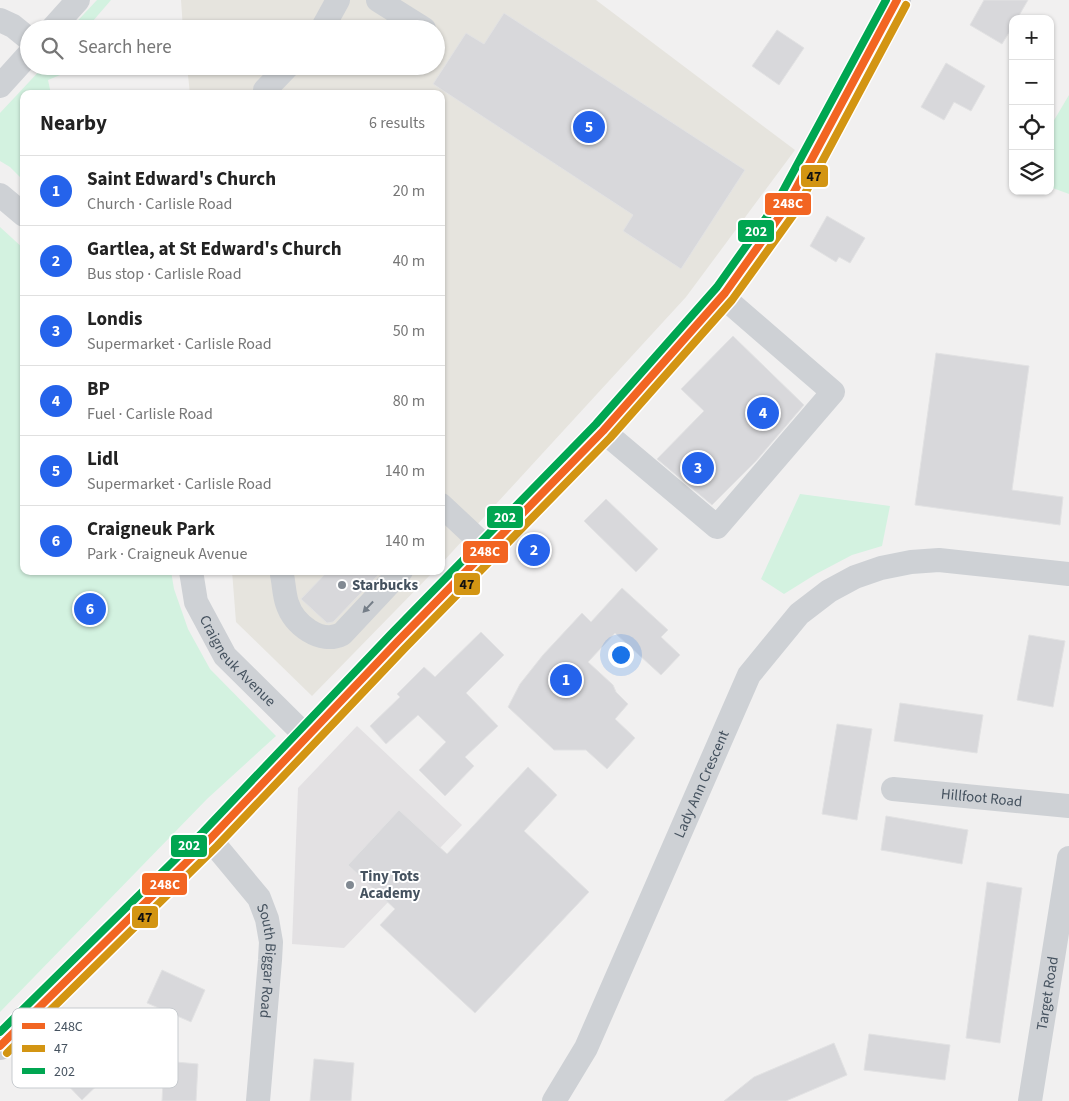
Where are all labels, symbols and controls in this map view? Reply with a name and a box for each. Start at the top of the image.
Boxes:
map controls [1009,15,1054,195]
button: + [1009,15,1054,60]
search box [20,20,445,75]
icon: search [38,34,66,62]
text: Search here [78,34,172,61]
button: − [1009,60,1054,105]
button: locate [1009,105,1054,150]
text: Nearby [40,108,107,138]
pin: 5 [573,108,605,146]
text: 6 results [369,112,425,134]
button: layers [1009,150,1054,195]
line badge: 47 [800,164,829,188]
text: Saint Edward's Church [87,166,276,193]
text: 47 [807,167,821,187]
text: 1 [52,180,60,202]
text: 20 m [393,180,425,202]
line badge: 248C [764,192,812,216]
text: Church · Carlisle Road [87,193,232,215]
text: 248C [773,194,803,214]
line badge: 202 [737,219,775,243]
text: 202 [745,222,767,242]
text: Gartlea, at St Edward's Church [87,236,342,263]
text: 2 [52,250,60,272]
text: 40 m [393,250,425,272]
text: Bus stop · Carlisle Road [87,263,242,285]
text: Londis [87,306,143,333]
text: 3 [52,320,60,342]
text: 50 m [393,320,425,342]
text: Supermarket · Carlisle Road [87,333,272,355]
text: BP [87,376,110,403]
text: 4 [52,390,60,412]
text: 80 m [393,390,425,412]
pin: 4 [747,394,779,432]
text: Fuel · Carlisle Road [87,403,213,425]
text: Lidl [87,446,118,473]
pin: 3 [682,449,714,487]
text: 5 [52,460,60,482]
text: 140 m [385,460,425,482]
text: Supermarket · Carlisle Road [87,473,272,495]
line badge: 202 [486,505,524,529]
text: 202 [494,508,516,528]
text: Craigneuk Park [87,516,215,543]
text: 6 [52,530,60,552]
text: 140 m [385,530,425,552]
pin: 2 [518,531,550,569]
line badge: 248C [462,540,509,564]
text: 248C [470,542,500,562]
text: Park · Craigneuk Avenue [87,543,248,565]
line badge: 47 [453,572,481,596]
place label: Starbucks [352,575,419,596]
text: 47 [460,575,474,595]
marker: Starbucks [336,579,348,591]
pin: 6 [74,590,106,628]
one-way arrow [362,600,374,612]
street label: Craigneuk Avenue [194,611,281,711]
your location [608,642,634,668]
pin: 1 [550,661,582,699]
street label: Lady Ann Crescent [669,727,734,841]
street label: Hillfoot Road [940,783,1023,812]
line badge: 202 [170,834,208,858]
text: 202 [178,836,200,856]
place label: Tiny Tots Academy [359,866,421,904]
line badge: 248C [141,872,188,896]
text: 248C [150,875,180,895]
marker: Tiny Tots Academy [344,879,356,891]
street label: South Biggar Road [251,900,282,1019]
line badge: 47 [131,905,159,929]
text: 47 [138,908,152,928]
street label: Target Road [1031,955,1064,1032]
legend [12,1008,178,1088]
text: 248C [54,1017,83,1037]
text: 47 [54,1039,68,1059]
text: 202 [54,1062,75,1082]

